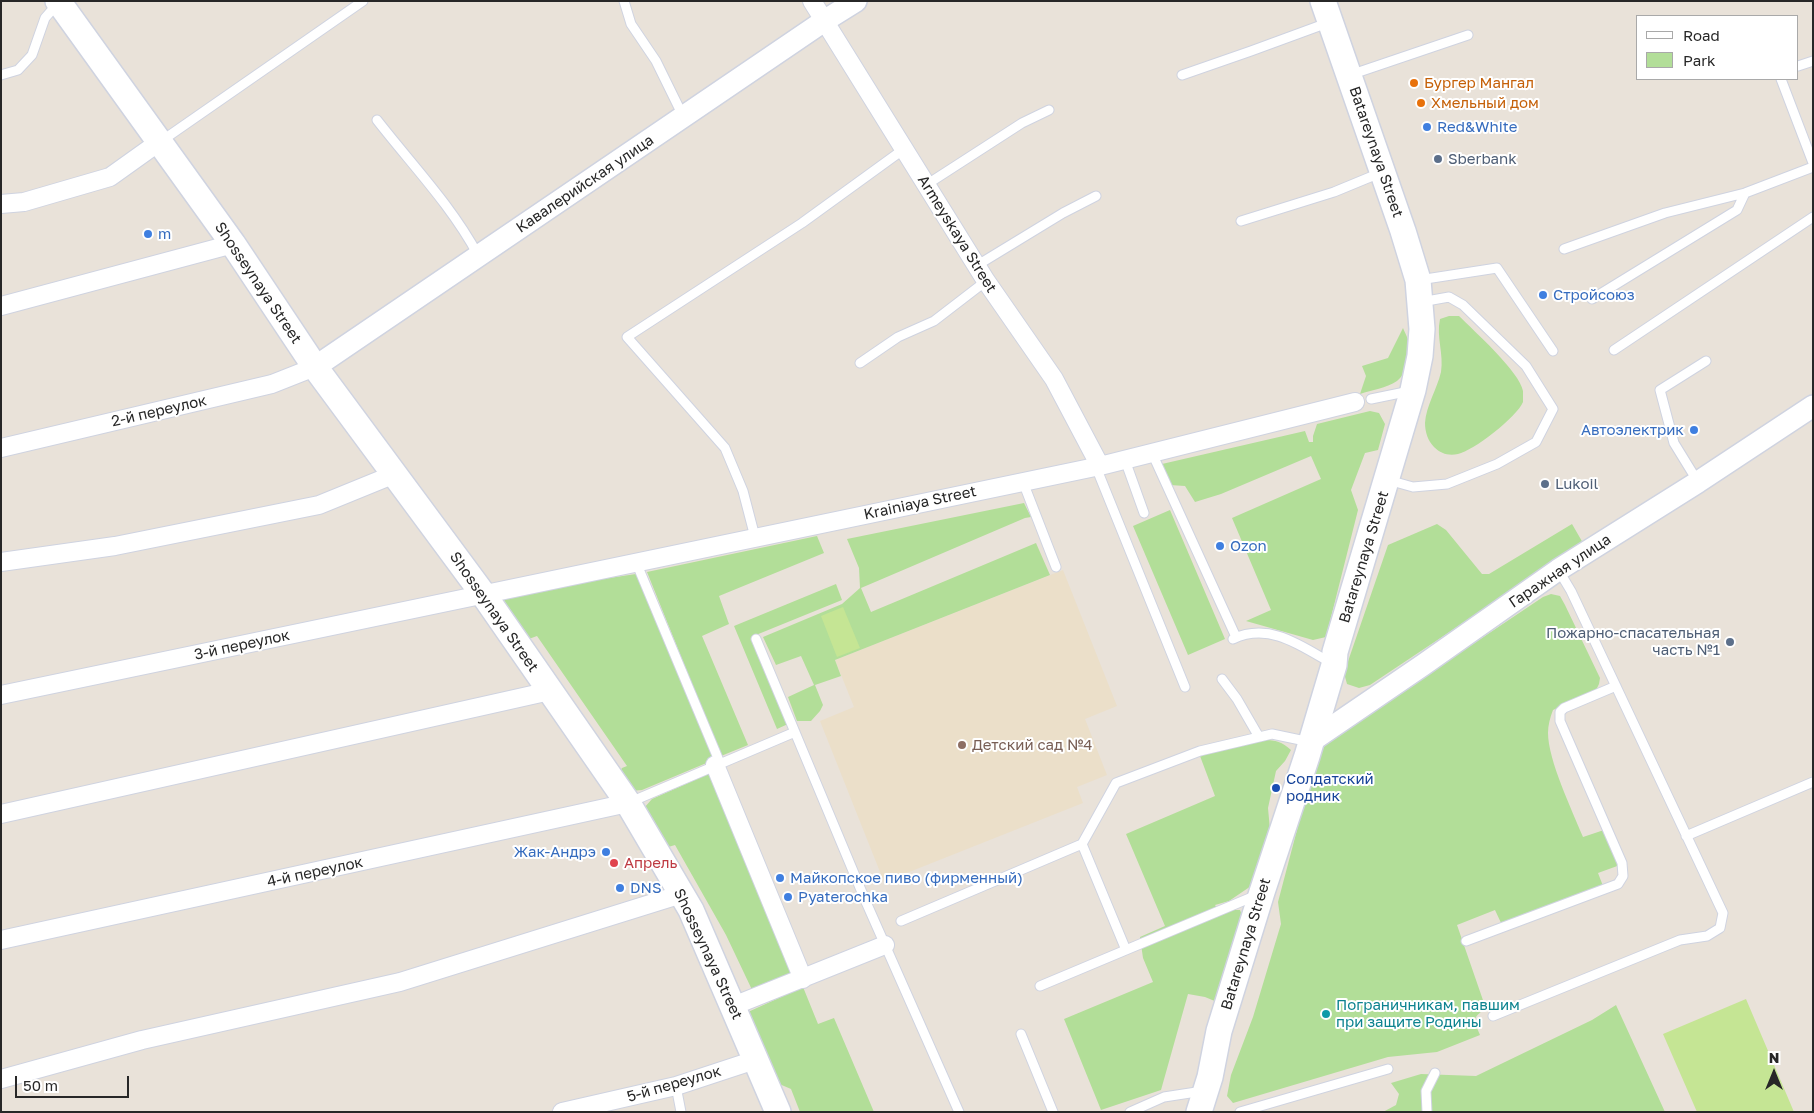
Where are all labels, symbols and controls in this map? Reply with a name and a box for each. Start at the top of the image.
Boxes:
legend [1636,15,1799,80]
text: Road [1683,26,1720,44]
text: Park [1683,51,1715,69]
place label: Бургер Мангал [1424,74,1534,92]
marker: Бургер Мангал [1408,77,1420,89]
street label: Batareynaya Street [1345,84,1407,220]
place label: Хмельный дом [1431,94,1539,112]
marker: Хмельный дом [1415,97,1427,109]
place label: Red&White [1437,118,1517,136]
marker: Red&White [1421,121,1433,133]
street label: Кавалерийская улица [513,131,657,237]
place label: Sberbank [1448,150,1517,168]
marker: Sberbank [1432,153,1444,165]
street label: Armeyskaya Street [914,172,1000,296]
street label: Shosseynaya Street [211,219,305,347]
place label: m [158,225,171,243]
marker: m [142,228,154,240]
place label: Стройсоюз [1553,286,1635,304]
marker: Стройсоюз [1537,289,1549,301]
street label: 2-й переулок [110,391,208,431]
place label: Автоэлектрик [1581,421,1684,439]
marker: Автоэлектрик [1688,424,1700,436]
place label: Lukoil [1555,475,1598,493]
marker: Lukoil [1539,478,1551,490]
street label: Krainiaya Street [862,482,978,524]
street label: Batareynaya Street [1335,489,1393,625]
street label: Гаражная улица [1506,530,1614,612]
place label: Ozon [1230,537,1267,555]
marker: Ozon [1214,540,1226,552]
street label: Shosseynaya Street [446,548,542,676]
place label: Пожарно-спасательная часть №1 [1546,624,1720,659]
street label: 3-й переулок [193,626,291,664]
marker: Пожарно-спасательная часть №1 [1724,636,1736,648]
place label: Детский сад №4 [972,736,1092,754]
marker: Детский сад №4 [956,739,968,751]
place label: Солдатский родник [1286,770,1374,805]
marker: Солдатский родник [1270,782,1282,794]
place label: Жак-Андрэ [514,843,596,861]
marker: Жак-Андрэ [600,846,612,858]
street label: 4-й переулок [265,853,365,891]
place label: Апрель [624,854,677,872]
marker: Апрель [608,857,620,869]
place label: Майкопское пиво (фирменный) [790,869,1023,887]
marker: Майкопское пиво (фирменный) [774,872,786,884]
street label: Batareynaya Street [1217,876,1275,1012]
place label: DNS [630,879,661,897]
marker: DNS [614,882,626,894]
street label: Shosseynaya Street [670,886,746,1022]
place label: Pyaterochka [798,888,888,906]
marker: Pyaterochka [782,891,794,903]
place label: Пограничникам, павшим при защите Родины [1336,996,1520,1031]
marker: Пограничникам, павшим при защите Родины [1320,1008,1332,1020]
north arrow [1749,1048,1799,1098]
text: N [1769,1049,1779,1066]
street label: 5-й переулок [625,1062,723,1106]
scale bar [18,1066,131,1098]
text: 50 m [23,1076,58,1094]

